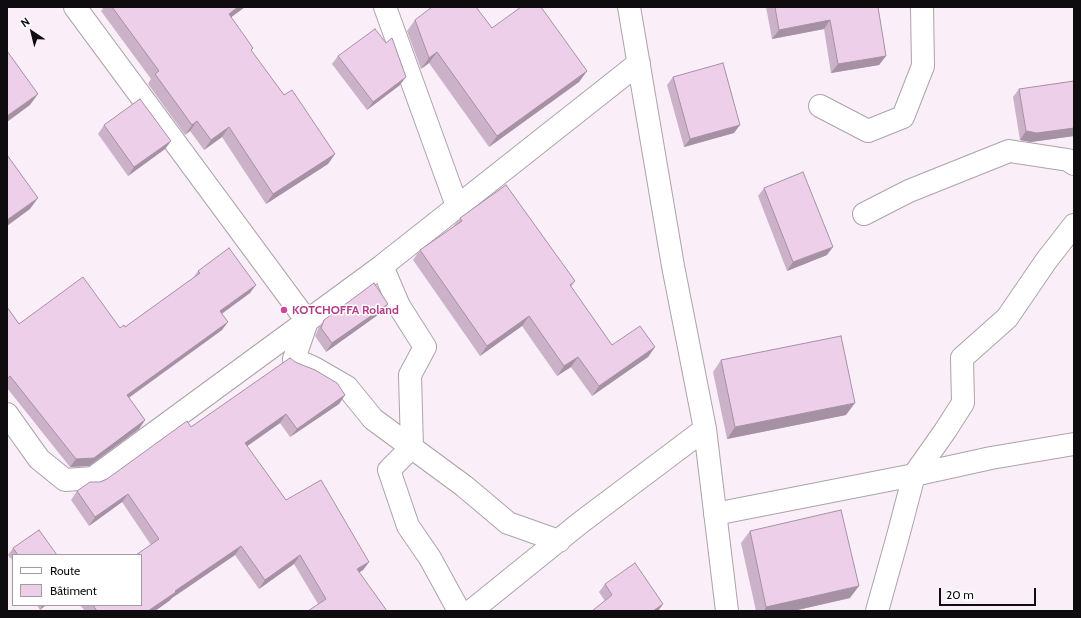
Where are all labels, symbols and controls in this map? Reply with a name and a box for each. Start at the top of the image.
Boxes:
north arrow [12,12,52,52]
text: N [18,14,32,30]
place label: KOTCHOFFA Roland [292,303,399,317]
marker: KOTCHOFFA Roland [279,305,289,315]
legend [12,554,142,606]
text: Route [50,563,80,578]
scale bar [941,580,1038,606]
text: Bâtiment [50,583,97,598]
text: 20 m [946,587,974,602]

